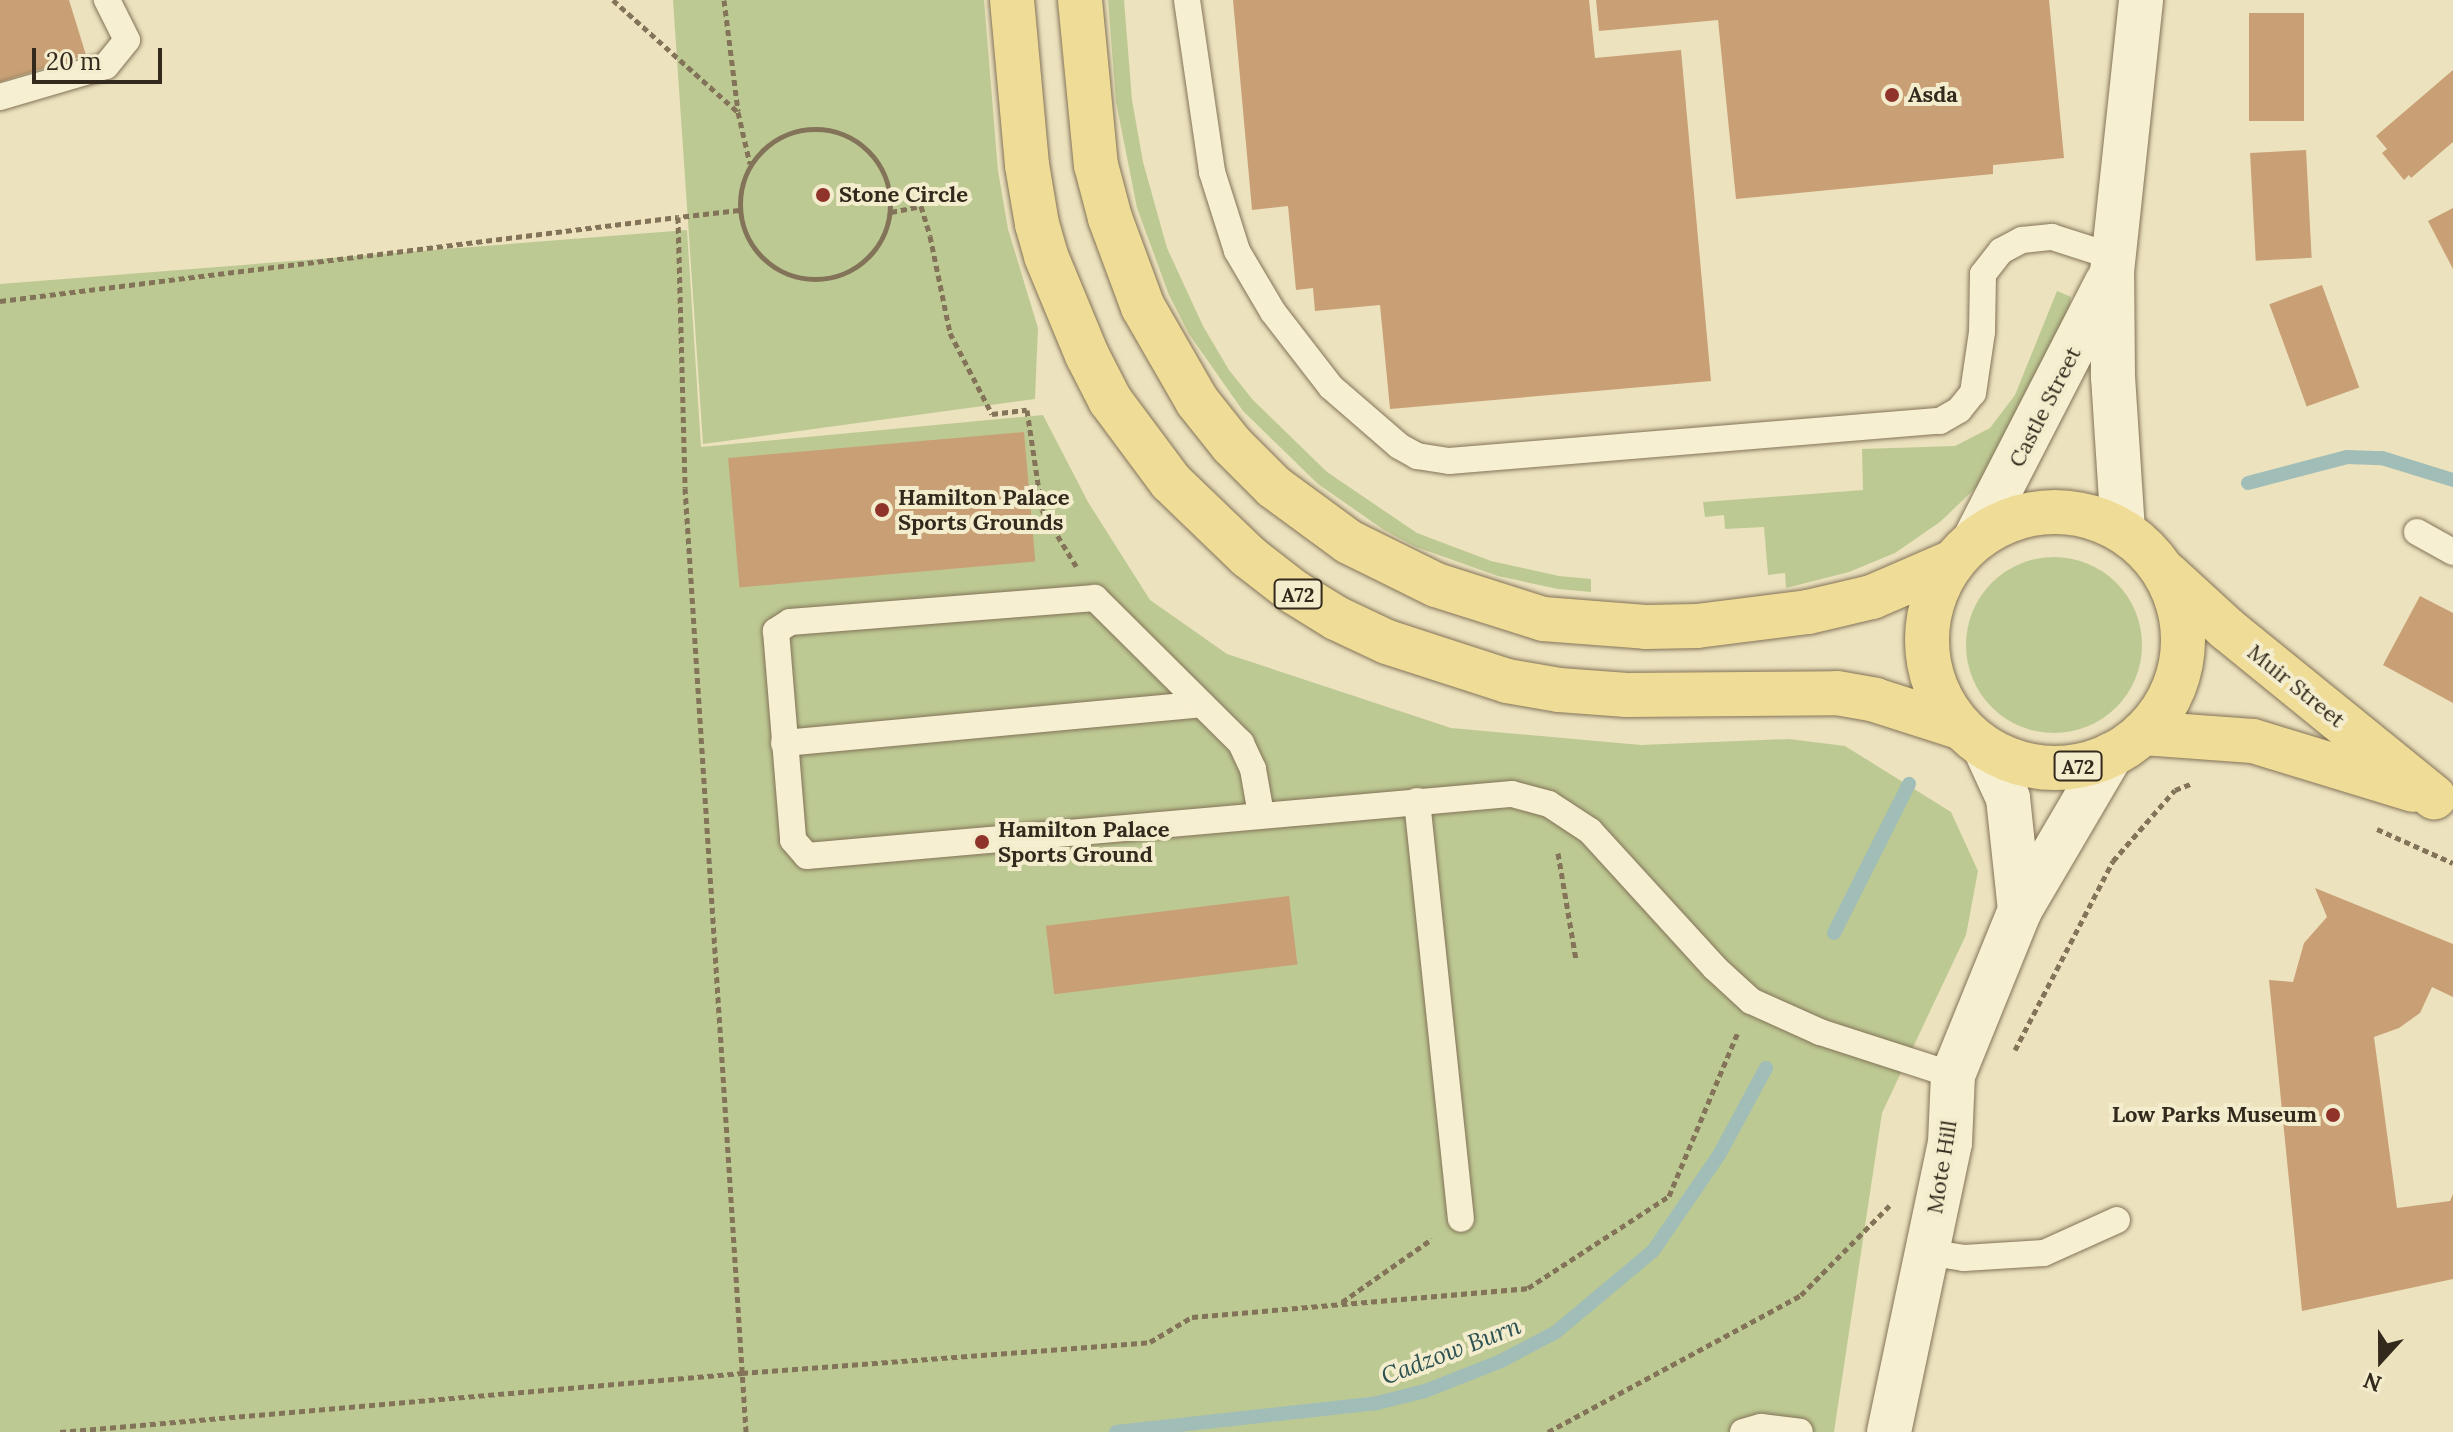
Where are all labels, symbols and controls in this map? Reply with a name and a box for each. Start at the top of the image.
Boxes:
scale bar [36,32,166,82]
text: 20 m [46,46,102,77]
place label: Asda [1908,82,1958,108]
marker: Asda [1883,86,1901,104]
place label: Stone Circle [839,182,968,208]
marker: Stone Circle [814,186,832,204]
street label: Castle Street [2003,342,2087,472]
place label: Hamilton Palace Sports Grounds [898,484,1070,536]
marker: Hamilton Palace Sports Grounds [873,501,891,519]
road number: A72 [1272,578,1324,610]
street label: Muir Street [2242,639,2350,733]
road number: A72 [2052,750,2104,782]
place label: Hamilton Palace Sports Ground [998,816,1170,868]
marker: Hamilton Palace Sports Ground [973,833,991,851]
place label: Low Parks Museum [2112,1102,2317,1128]
marker: Low Parks Museum [2324,1106,2342,1124]
street label: Mote Hill [1922,1118,1962,1216]
water label: Cadzow Burn [1377,1311,1525,1391]
north arrow [2341,1320,2421,1400]
text: N [2359,1366,2385,1399]

